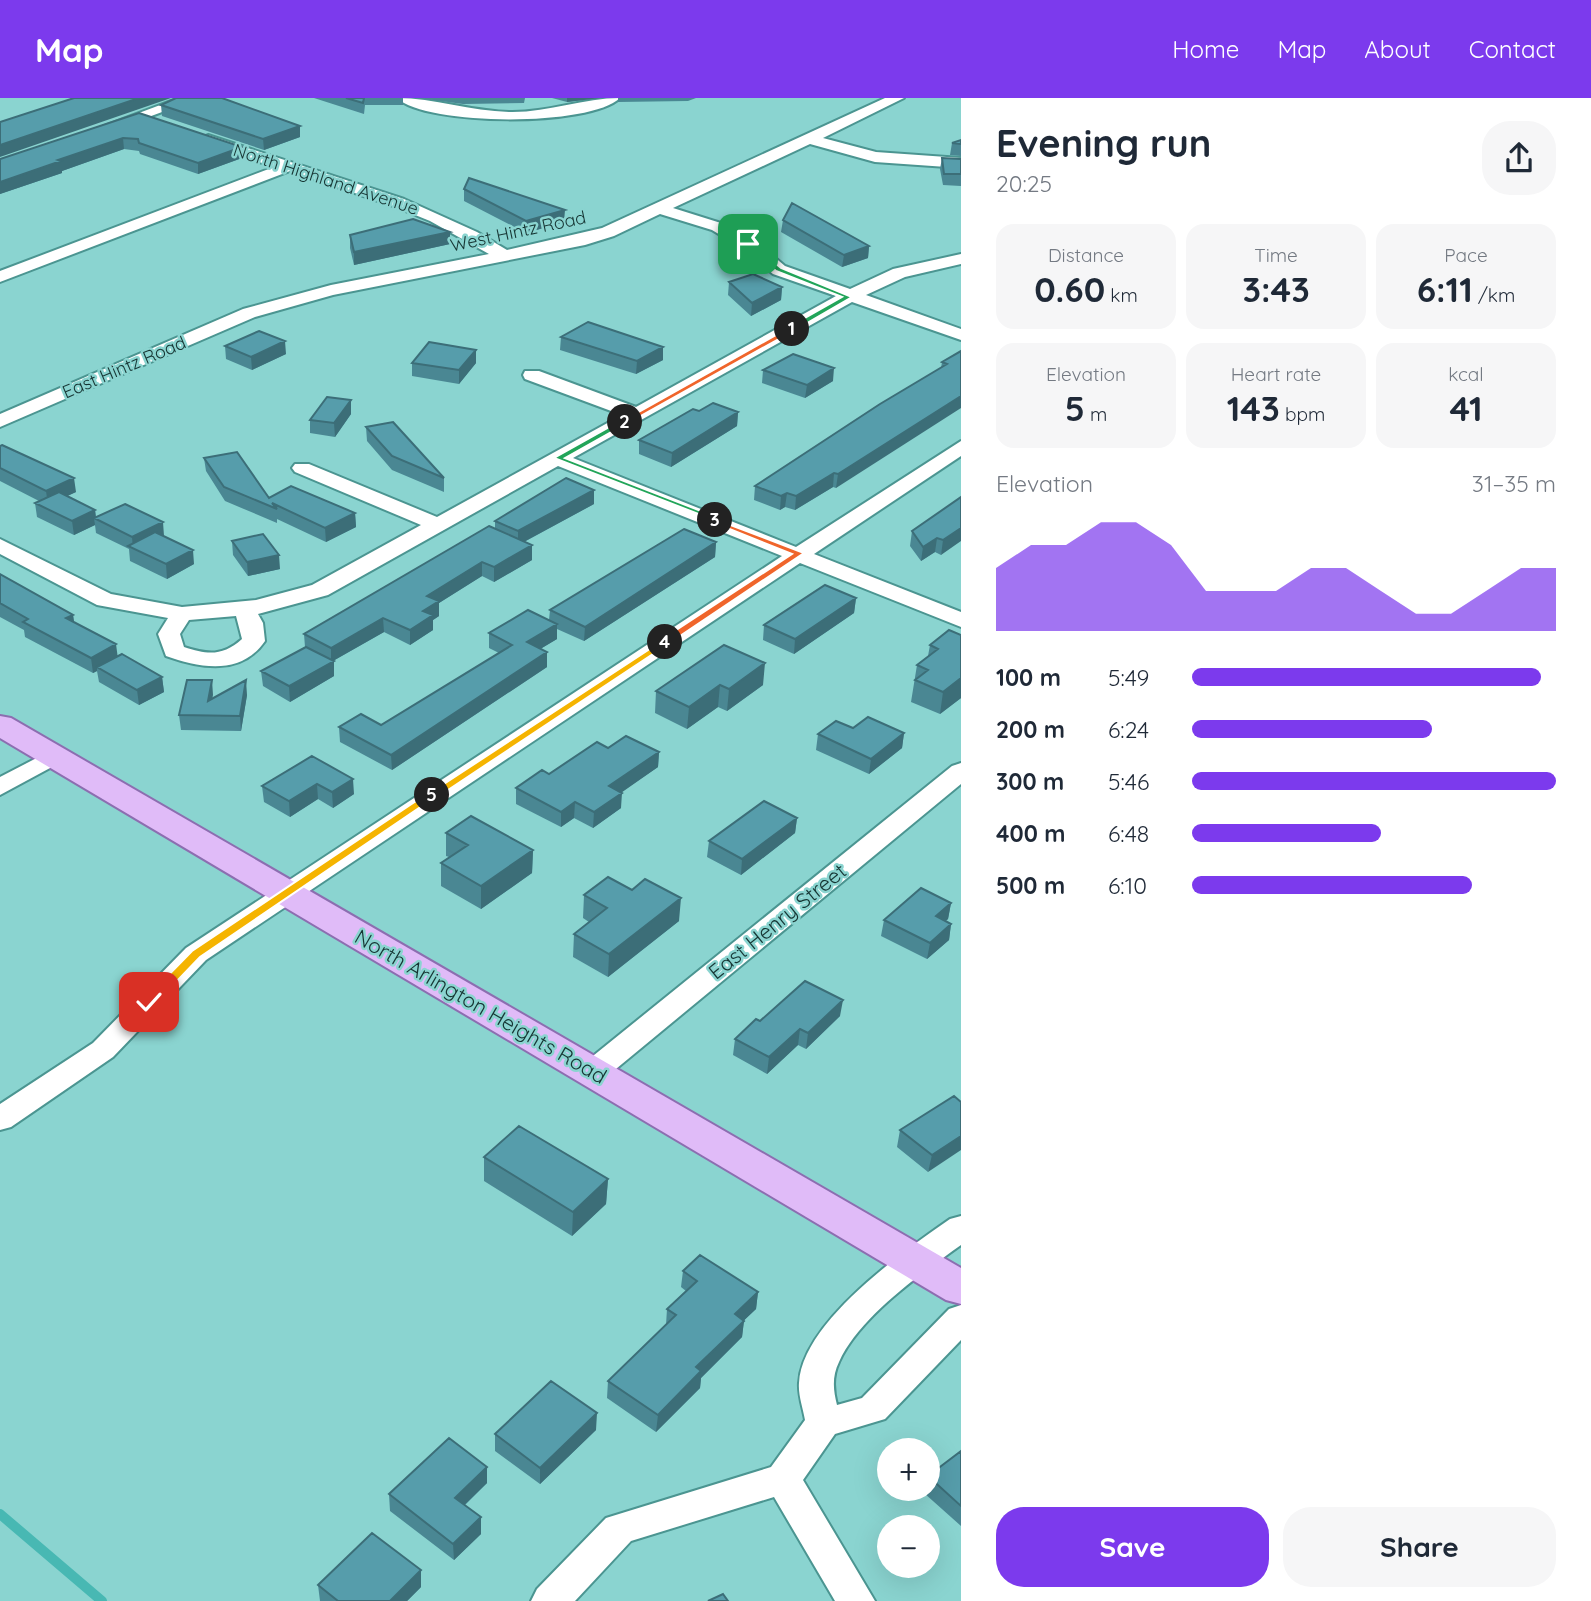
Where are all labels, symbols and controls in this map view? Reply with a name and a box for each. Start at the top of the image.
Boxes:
text: Map [35,29,103,70]
text: Home [1172,34,1239,64]
text: Map [1277,34,1326,64]
text: About [1364,34,1431,64]
text: Contact [1469,34,1556,64]
text: Evening run [996,119,1211,167]
button: share [1482,121,1556,195]
street label: North Highland Avenue [231,138,421,220]
text: 20:25 [996,169,1052,198]
street label: West Hintz Road [448,205,588,257]
pin [718,214,778,274]
icon: arrive [729,225,767,263]
text: Distance [1048,243,1124,267]
text: Time [1254,243,1298,267]
text: Pace [1444,243,1488,267]
text: 0.60 [1034,267,1105,311]
text: 3:43 [1242,267,1310,311]
text: 6:11 [1417,267,1473,311]
text: km [1105,283,1138,307]
text: /km [1473,283,1515,307]
pin: 1 [774,312,810,346]
text: 1 [788,316,795,340]
street label: East Hintz Road [59,331,189,403]
text: Elevation [1046,362,1126,386]
text: Heart rate [1231,362,1321,386]
text: kcal [1448,362,1484,386]
text: 5 [1065,386,1085,430]
text: 143 [1227,386,1280,430]
text: 41 [1449,386,1483,430]
text: m [1085,402,1107,426]
text: bpm [1280,402,1325,426]
pin: 2 [608,404,642,440]
text: 2 [619,409,630,433]
text: Elevation [996,469,1093,498]
text: 31–35 m [1472,469,1556,498]
pin: 3 [698,502,732,538]
text: 3 [709,507,720,531]
pin: 4 [648,624,682,660]
text: 4 [659,629,670,653]
text: 100 m [996,663,1061,692]
text: 5:49 [1108,663,1149,692]
text: 200 m [996,715,1065,744]
text: 6:24 [1108,715,1149,744]
text: 300 m [996,767,1064,796]
text: 5:46 [1108,767,1149,796]
pin: 5 [414,778,450,812]
text: 5 [426,782,437,806]
text: 400 m [996,819,1065,848]
text: 6:48 [1108,819,1149,848]
street label: East Henry Street [703,858,851,984]
text: 500 m [996,871,1065,900]
text: 6:10 [1108,871,1147,900]
street label: North Arlington Heights Road [350,923,612,1089]
pin [119,972,179,1032]
icon: check [130,983,168,1021]
map controls [877,1438,940,1578]
button: + [877,1438,940,1501]
button: Save [996,1507,1269,1587]
button: Share [1283,1507,1556,1587]
button: − [877,1515,940,1578]

